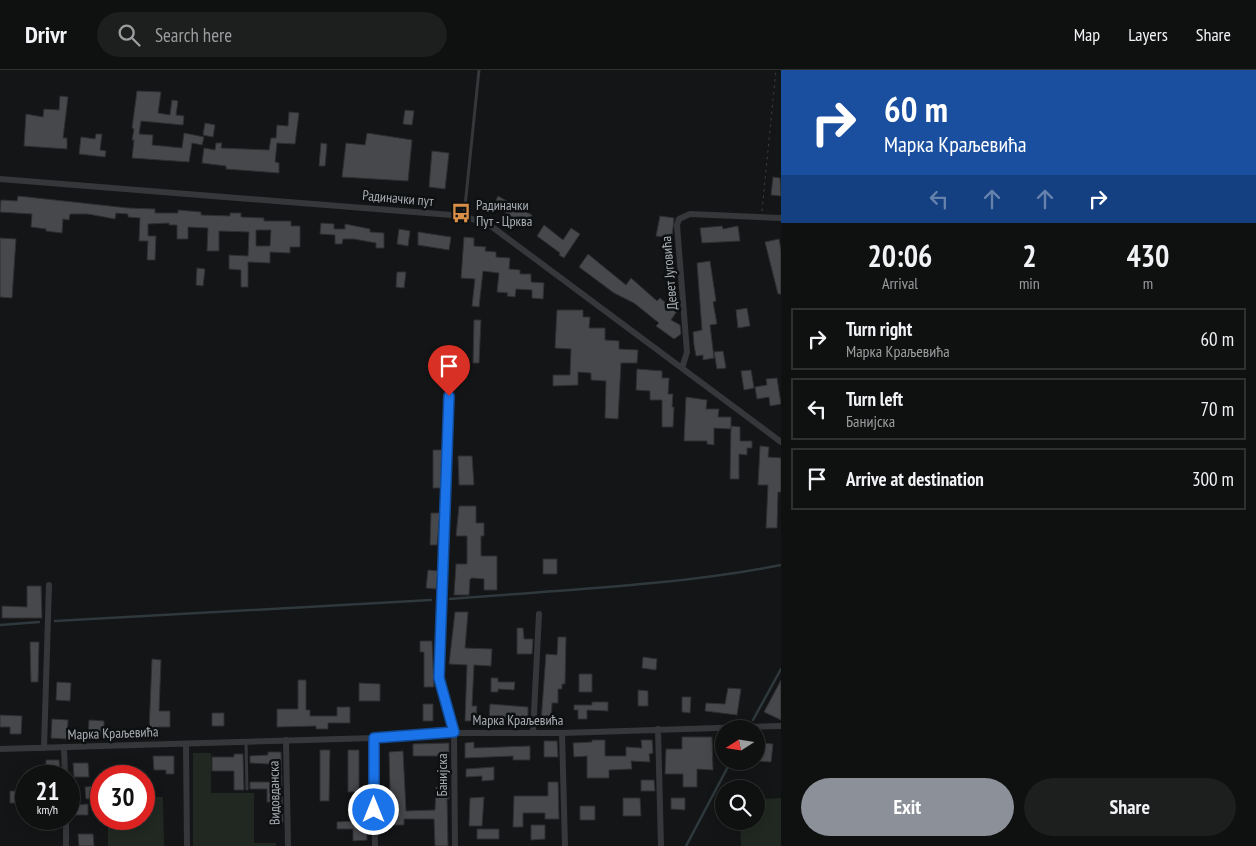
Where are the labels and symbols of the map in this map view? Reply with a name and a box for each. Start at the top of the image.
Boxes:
street label: Радиначки пут [362,186,435,210]
place label: Радиначки Пут - Црква [476,196,532,230]
bus stop icon: Радиначки Пут - Црква [450,202,472,224]
street label: Девет Југовића [657,235,681,311]
pin [428,345,470,396]
street label: Марка Краљевића [473,711,563,729]
north arrow [715,720,765,770]
street label: Марка Краљевића [67,722,159,744]
street label: Банијска [433,753,451,797]
street label: Видовданска [264,761,284,825]
speed limit sign: 30 [90,765,155,830]
position arrow [347,783,399,835]

